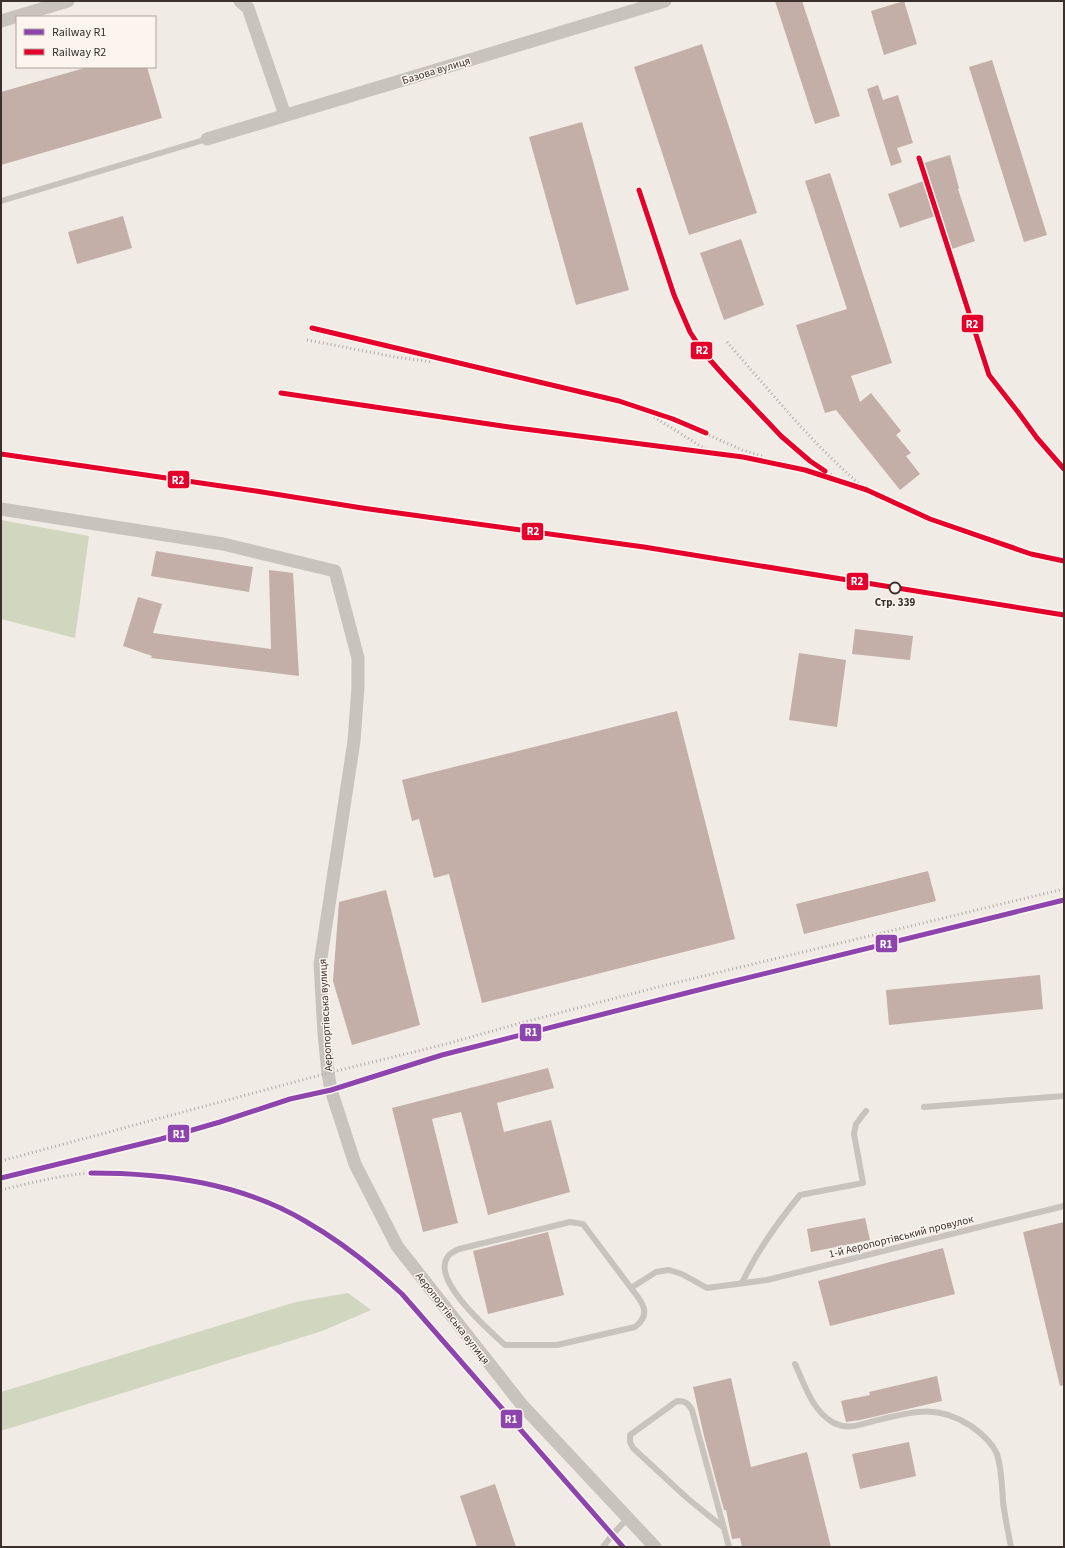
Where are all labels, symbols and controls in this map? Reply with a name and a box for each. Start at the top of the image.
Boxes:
legend [16,16,156,68]
text: Railway R1 [52,24,106,41]
text: Railway R2 [52,44,106,61]
street label: Базова вулиця [400,53,472,88]
line badge: R2 [961,314,984,333]
text: R2 [966,317,978,332]
line badge: R2 [690,341,713,360]
text: R2 [696,343,708,358]
line badge: R2 [167,470,190,489]
text: R2 [172,473,184,488]
line badge: R2 [521,522,544,541]
text: R2 [527,524,539,539]
line badge: R2 [846,572,869,591]
text: R2 [851,574,863,589]
marker: Стр. 339 [888,581,902,595]
place label: Стр. 339 [875,595,915,610]
line badge: R1 [875,934,898,953]
text: R1 [880,937,892,952]
street label: Аеропортівська вулиця [315,958,336,1072]
line badge: R1 [519,1023,542,1042]
text: R1 [525,1025,537,1040]
line badge: R1 [167,1124,190,1143]
text: R1 [173,1127,185,1142]
street label: 1-й Аеропортівський провулок [827,1211,976,1262]
street label: Аеропортівська вулиця [412,1269,493,1367]
line badge: R1 [500,1409,523,1429]
text: R1 [505,1412,517,1427]

